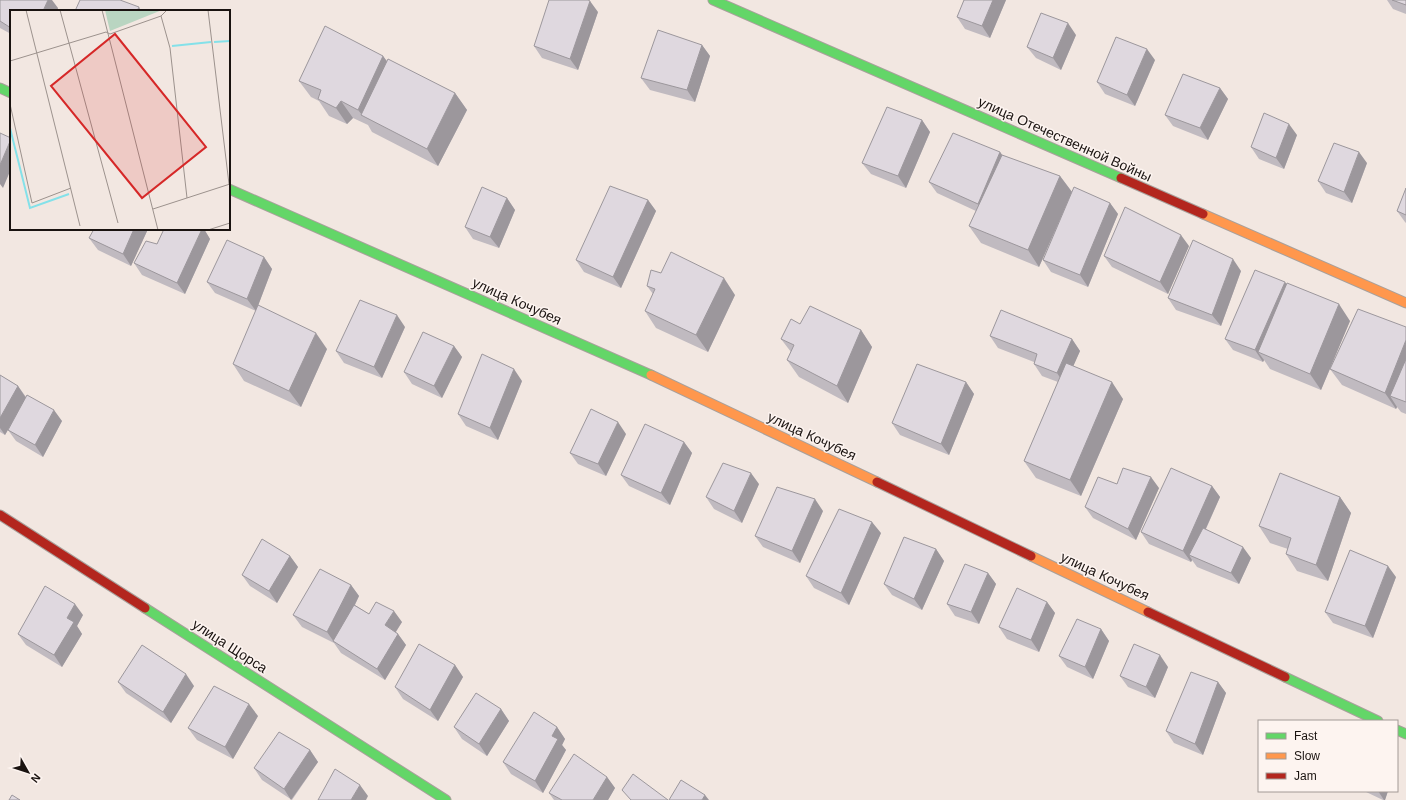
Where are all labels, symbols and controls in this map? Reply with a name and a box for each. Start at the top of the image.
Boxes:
inset map [10,10,230,230]
street label: улица Отечественной Войны [976,93,1154,185]
street label: улица Кочубея [470,274,564,328]
street label: улица Кочубея [765,409,859,463]
street label: улица Кочубея [1058,549,1152,603]
street label: улица Щорса [190,616,271,676]
legend [1258,720,1398,792]
text: Fast [1294,729,1318,743]
text: Slow [1294,749,1320,763]
north arrow [8,752,48,792]
text: Jam [1294,769,1317,783]
text: N [29,771,43,785]

